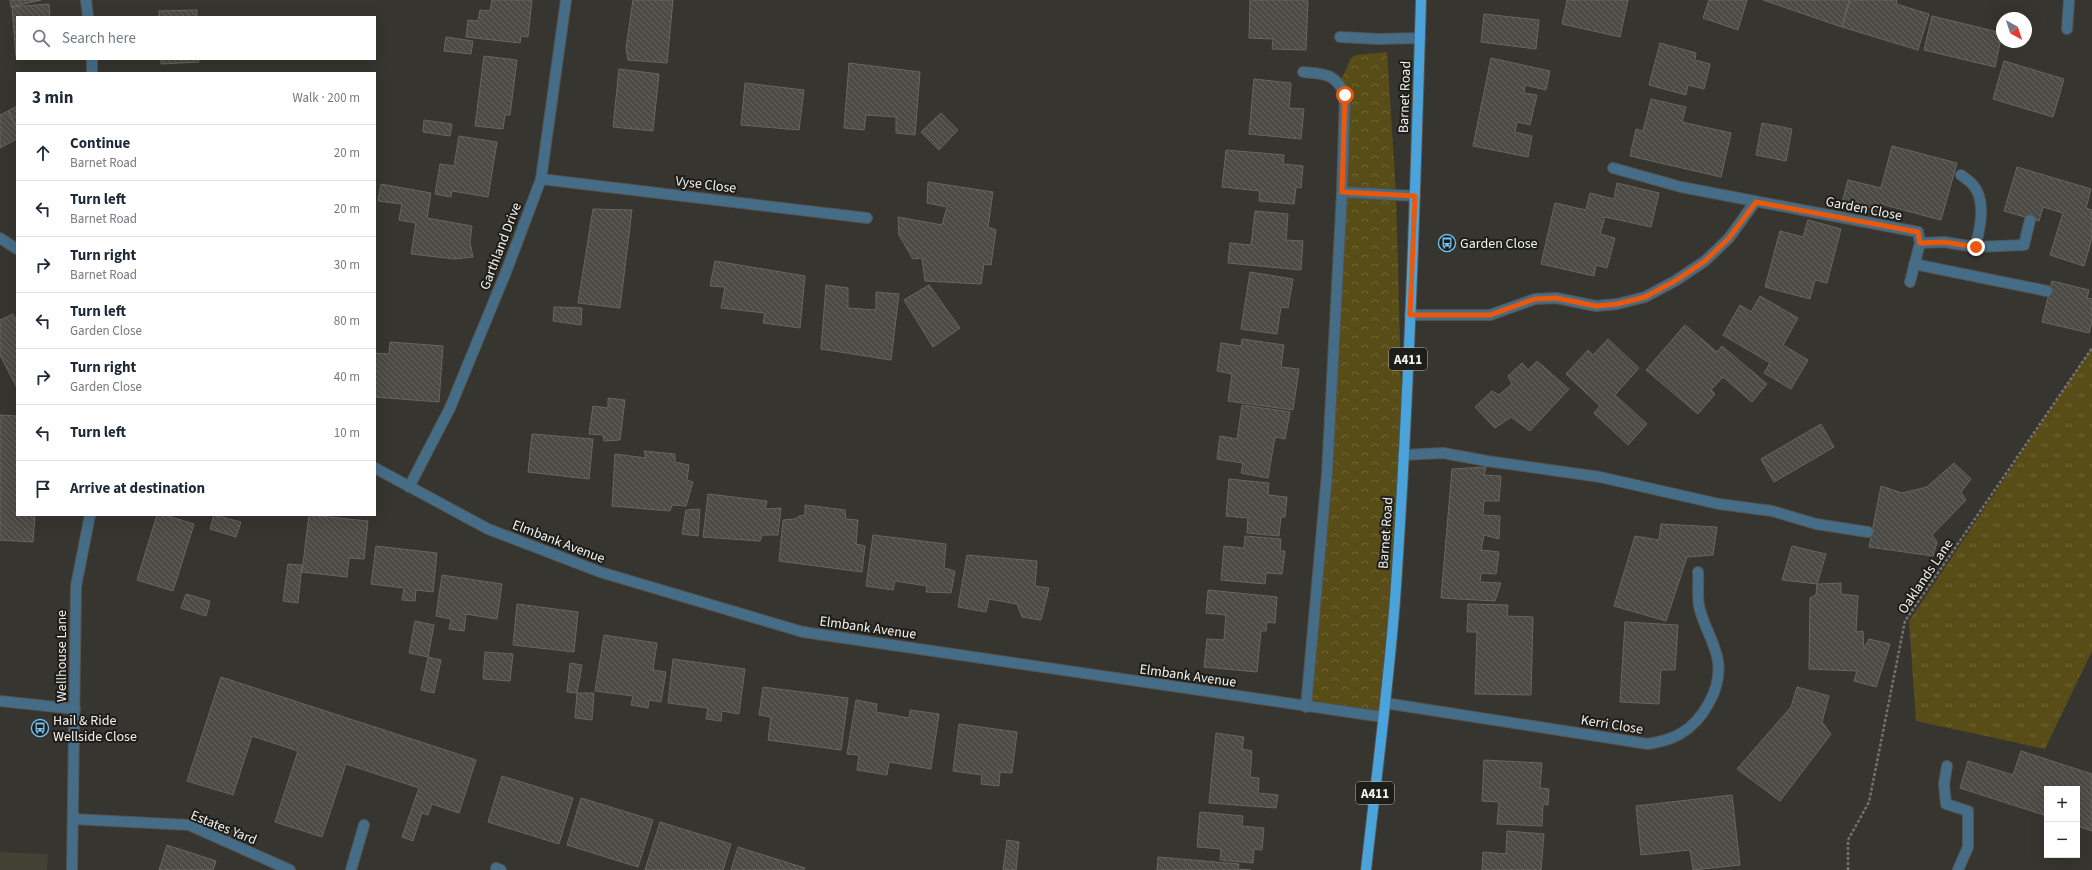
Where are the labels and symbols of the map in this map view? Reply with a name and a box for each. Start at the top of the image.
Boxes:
north arrow [1996,12,2032,48]
street label: Barnet Road [1394,61,1416,133]
route start [1336,86,1354,104]
street label: Vyse Close [674,171,738,199]
street label: Garden Close [1824,192,1904,226]
street label: Garthland Drive [475,200,527,293]
bus stop icon: Garden Close [1437,233,1457,253]
place label: Garden Close [1460,234,1538,254]
route end [1967,238,1985,256]
road number: A411 [1389,348,1427,370]
street label: Barnet Road [1374,496,1398,570]
street label: Elmbank Avenue [509,515,608,569]
street label: Oaklands Lane [1893,535,1958,618]
street label: Wellhouse Lane [52,610,72,702]
street label: Elmbank Avenue [818,611,918,645]
street label: Elmbank Avenue [1138,659,1238,693]
street label: Kerri Close [1579,710,1644,740]
place label: Hail & Ride Wellside Close [53,711,137,747]
bus stop icon: Hail & Ride Wellside Close [30,718,50,738]
road number: A411 [1356,782,1394,804]
street label: Estates Yard [188,806,260,850]

